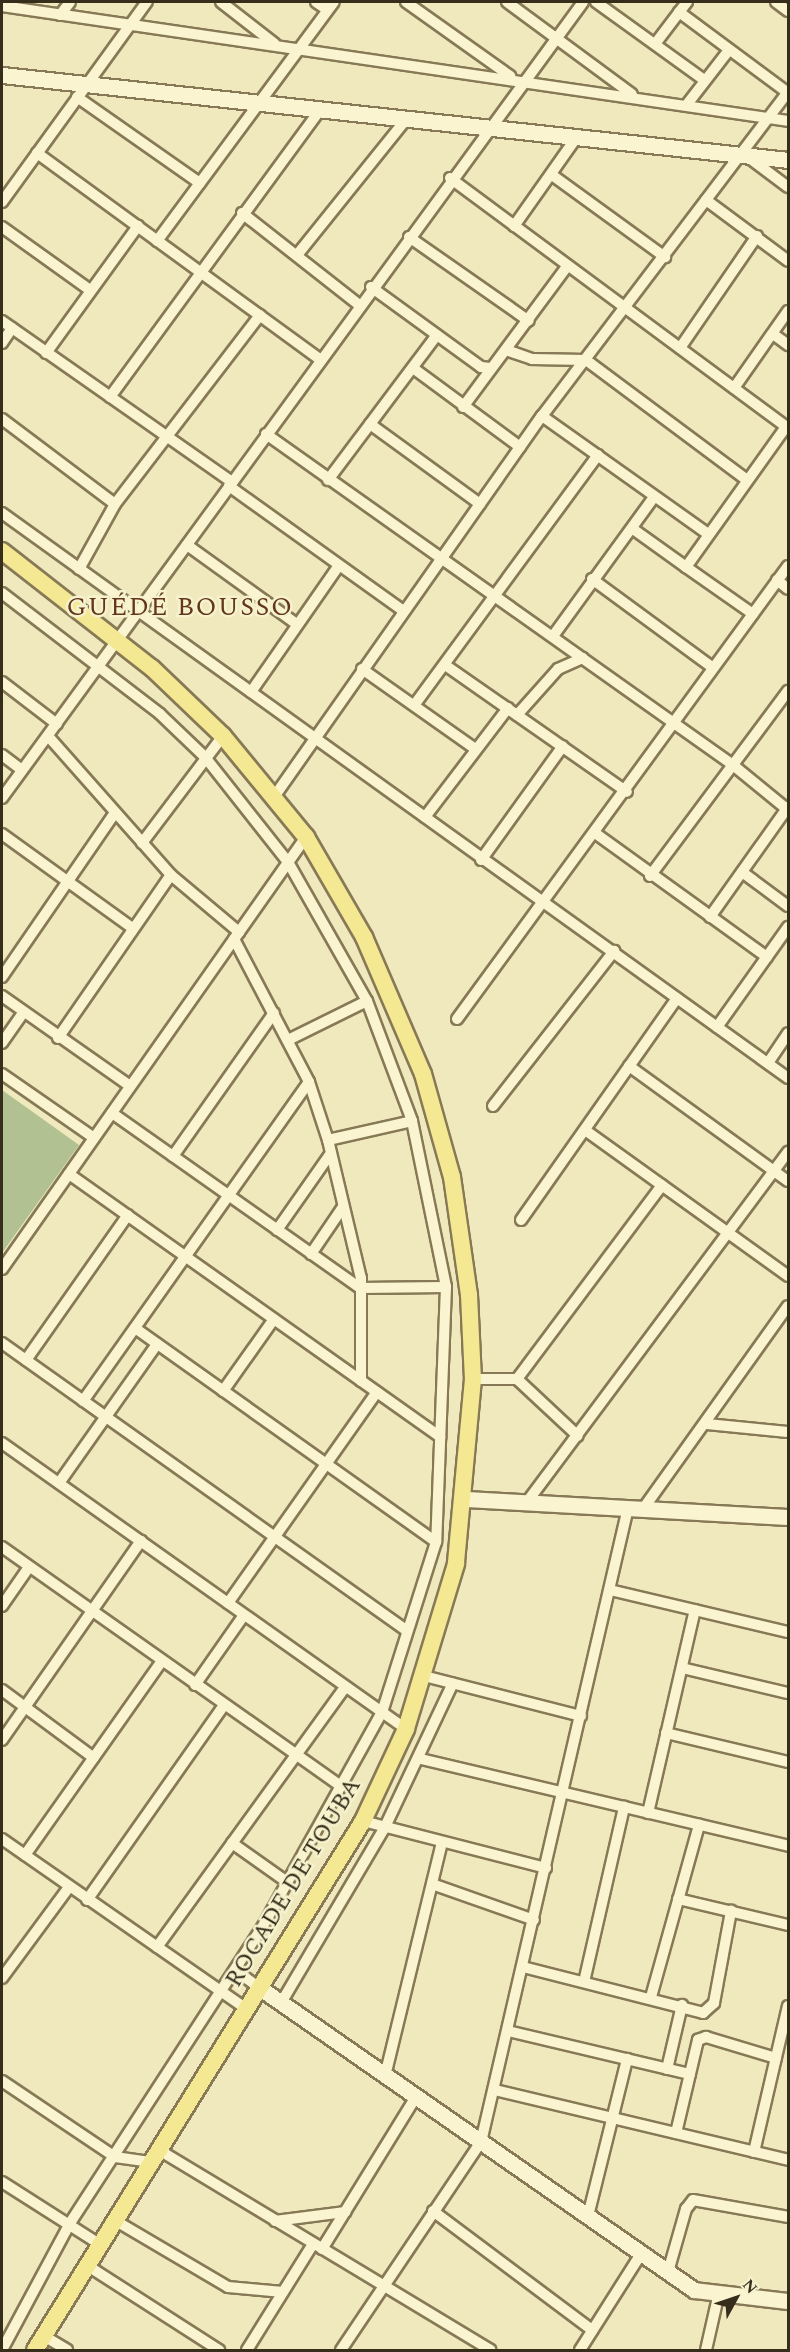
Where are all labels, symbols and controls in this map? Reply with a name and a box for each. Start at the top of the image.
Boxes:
district label: GUÉDÉ BOUSSO [67,592,293,624]
street label: ROCADE DE TOUBA [220,1773,368,1993]
north arrow [706,2268,766,2328]
text: N [736,2274,763,2299]

